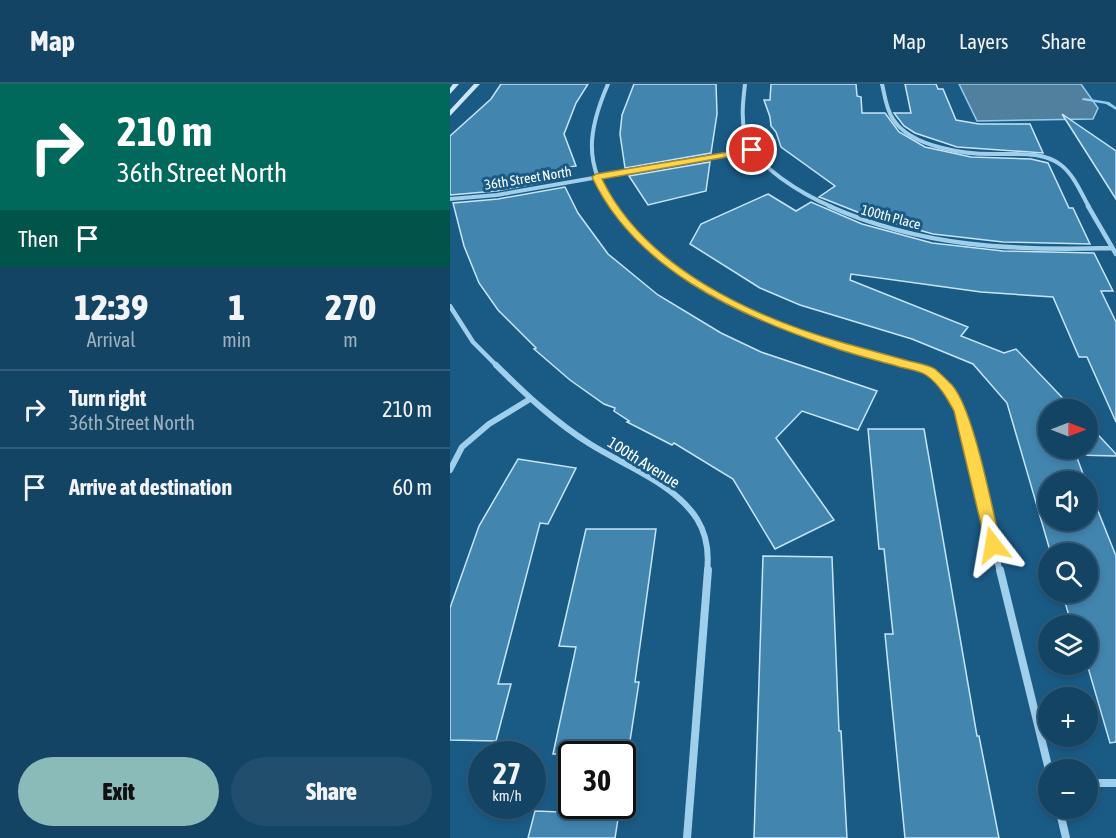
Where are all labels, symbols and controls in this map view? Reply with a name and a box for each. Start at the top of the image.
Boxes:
text: Map [30,25,75,57]
text: Map [892,29,926,53]
text: Layers [959,29,1009,53]
text: Share [1042,29,1086,53]
text: 210 m [117,107,212,155]
icon: right [18,108,96,186]
pin [726,124,777,175]
icon: arrive [735,133,768,166]
text: 36th Street North [117,157,287,188]
street label: 36th Street North [483,163,573,193]
street label: 100th Place [859,201,923,233]
icon: arrive [71,222,104,255]
text: Then [18,226,59,252]
text: 12:39 [74,286,148,328]
text: 1 [228,286,245,328]
text: 270 [325,286,376,328]
text: Arrival [87,328,136,351]
text: min [222,328,251,351]
text: m [343,328,358,351]
text: Turn right [69,385,146,411]
icon: right [18,393,51,426]
text: 210 m [382,396,432,422]
north arrow [1038,399,1098,459]
map controls [1038,399,1098,819]
text: 36th Street North [69,411,195,434]
street label: 100th Avenue [605,433,683,491]
icon: arrive [18,471,51,504]
button: sound [1038,471,1098,531]
text: Arrive at destination [69,474,232,500]
text: 60 m [392,474,432,500]
position arrow [961,513,1025,577]
button: search [1038,543,1098,603]
button: layers [1038,615,1098,675]
button: + [1038,687,1098,747]
speed limit sign: 30 [558,741,636,819]
text: 27 [493,756,521,790]
button: Exit [18,757,219,826]
button: Share [231,757,432,826]
button: − [1038,759,1098,819]
text: km/h [492,787,522,804]

